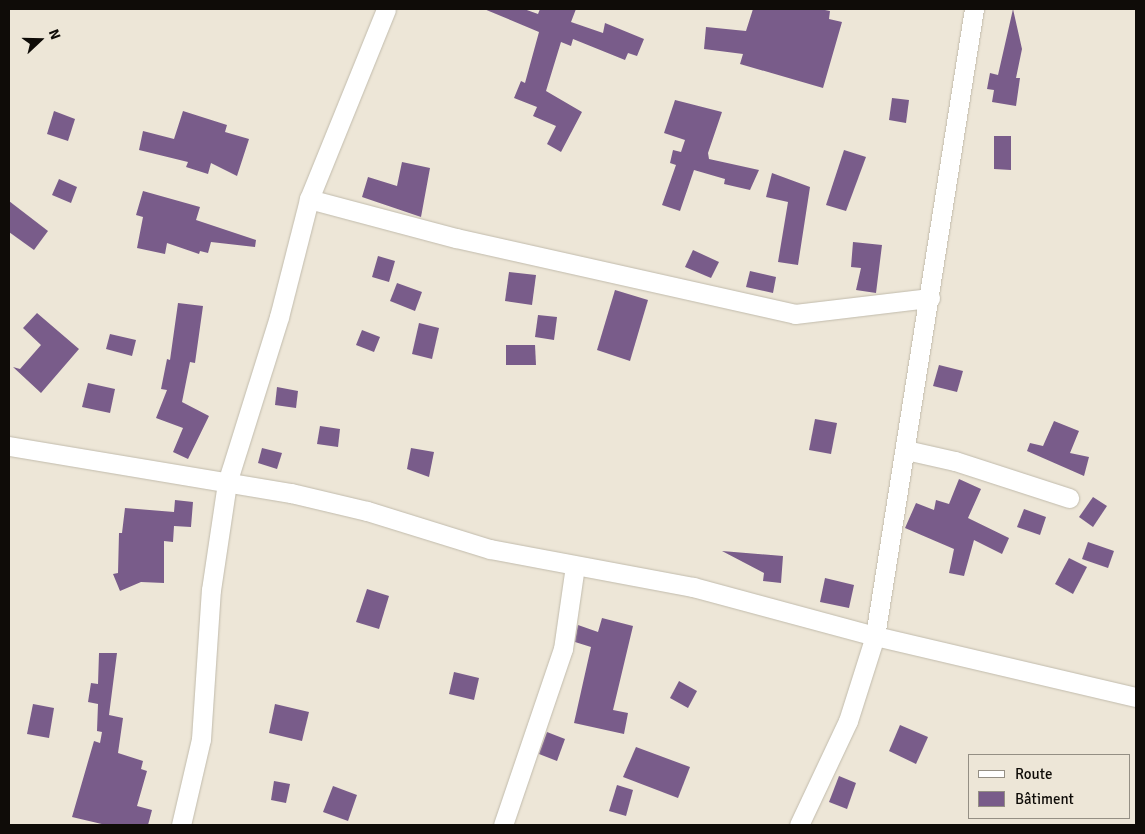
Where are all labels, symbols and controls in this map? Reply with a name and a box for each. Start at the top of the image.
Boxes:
north arrow [15,15,65,65]
text: N [45,27,64,42]
legend [968,754,1130,819]
text: Route [1015,765,1052,783]
text: Bâtiment [1015,790,1074,808]

